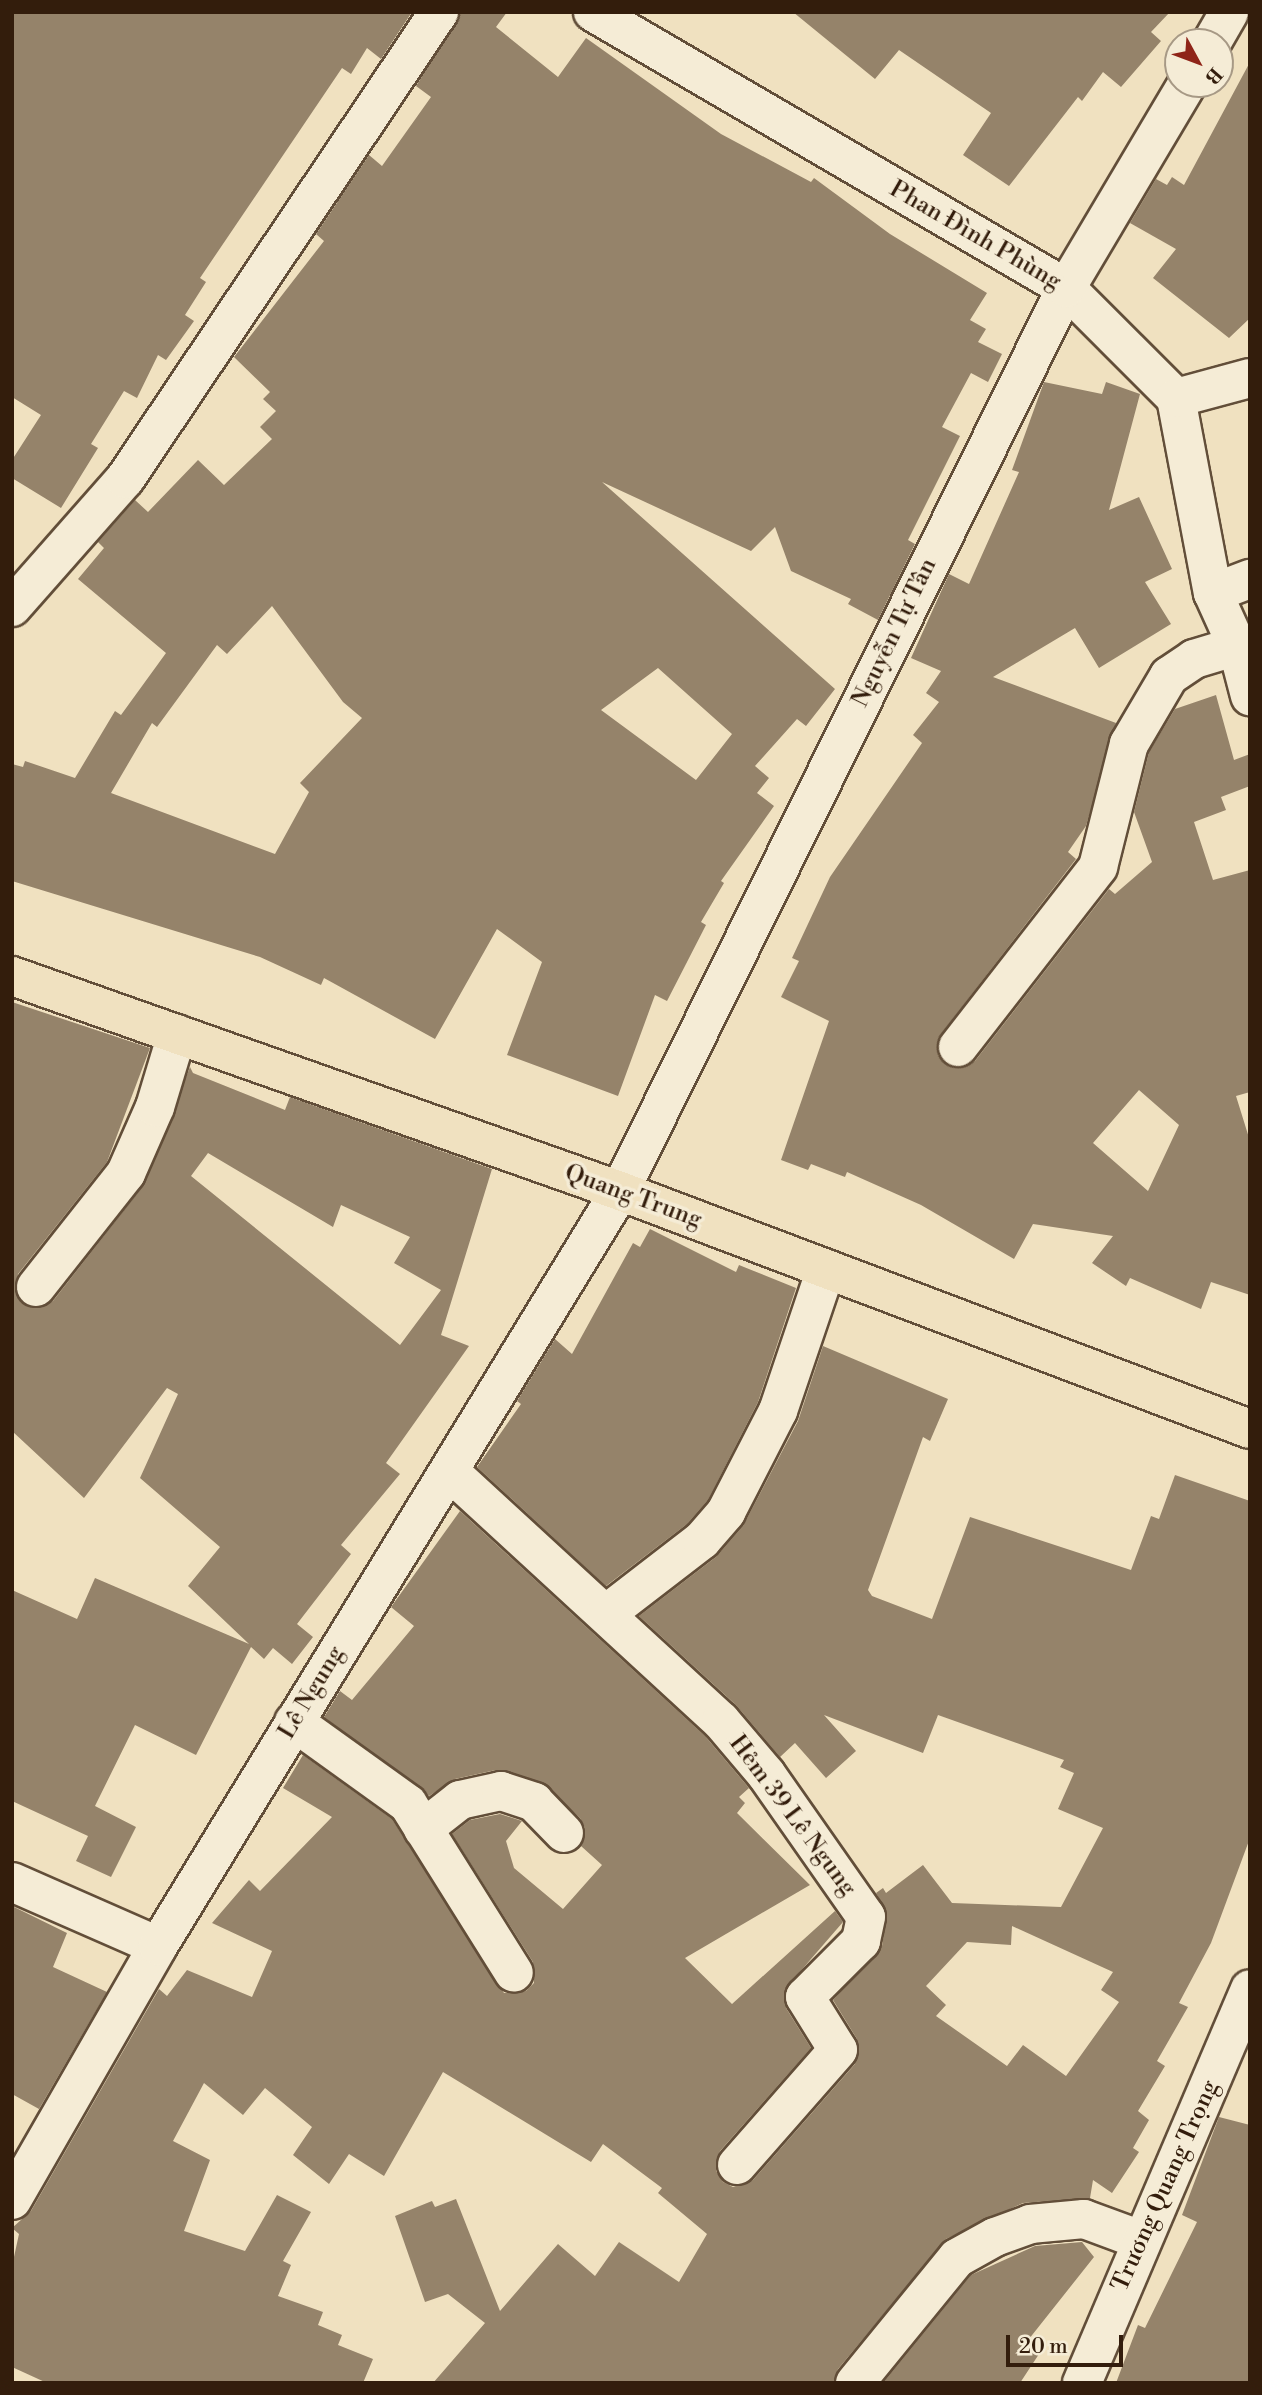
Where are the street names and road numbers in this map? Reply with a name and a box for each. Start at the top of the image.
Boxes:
street label: Phan Đình Phùng [884,175,1066,297]
street label: Nguyễn Tự Tân [847,554,943,712]
street label: Quang Trung [561,1159,705,1235]
street label: Lê Ngung [273,1641,351,1745]
street label: Hẻm 39 Lê Ngung [722,1730,862,1902]
street label: Trương Quang Trọng [1106,2076,1226,2296]

